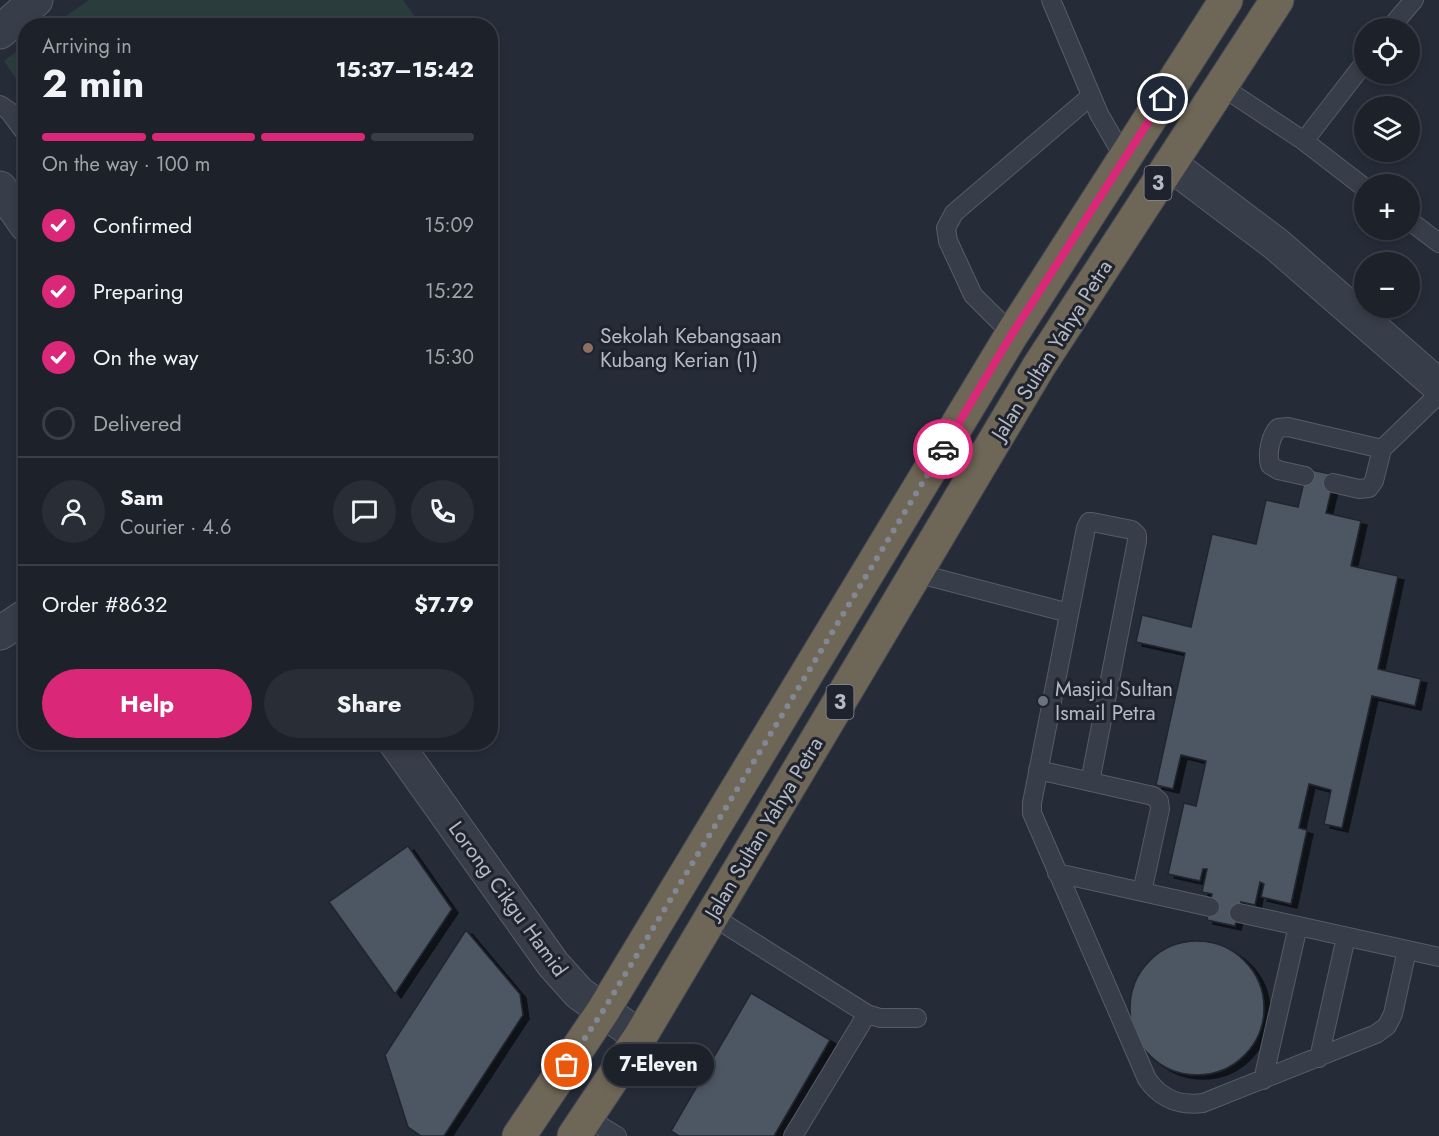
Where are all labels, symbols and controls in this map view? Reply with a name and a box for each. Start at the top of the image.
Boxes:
map controls [1354,18,1420,318]
button: locate [1354,18,1420,84]
text: Arriving in [42,32,132,61]
text: 15:37–15:42 [335,53,474,85]
text: 2 min [42,55,144,112]
pin [1137,73,1188,124]
icon: home [1146,82,1179,115]
button: layers [1354,96,1420,162]
text: On the way · 100 m [42,150,210,179]
road number: 3 [1144,166,1172,200]
button: + [1354,174,1420,240]
icon: check [42,209,75,242]
text: Confirmed [93,209,192,241]
text: 15:09 [424,211,474,240]
button: − [1354,252,1420,318]
street label: Jalan Sultan Yahya Petra [983,254,1120,449]
icon: check [42,275,75,308]
text: Preparing [93,275,184,307]
text: 15:22 [425,277,474,306]
place label: Sekolah Kebangsaan Kubang Kerian (1) [600,321,782,375]
icon: check [42,341,75,374]
text: On the way [93,341,198,373]
marker: Sekolah Kebangsaan Kubang Kerian (1) [581,341,595,355]
text: 15:30 [425,343,474,372]
text: Delivered [93,407,182,439]
courier [913,419,973,479]
icon: car [927,433,960,466]
button: person [42,480,105,543]
button: chat [333,480,396,543]
button: phone [411,480,474,543]
text: Sam [120,481,164,513]
text: Courier · 4.6 [120,513,232,542]
text: Order #8632 [42,588,167,620]
text: $7.79 [414,588,474,620]
button: Help [42,669,252,738]
button: Share [264,669,474,738]
place label: Masjid Sultan Ismail Petra [1055,674,1173,728]
road number: 3 [826,685,854,719]
marker: Masjid Sultan Ismail Petra [1036,694,1050,708]
street label: Jalan Sultan Yahya Petra [696,731,830,927]
street label: Lorong Cikgu Hamid [441,815,575,983]
pin [541,1039,592,1090]
callout: 7-Eleven [603,1044,714,1086]
icon: bag [550,1048,583,1081]
text: 7-Eleven [619,1050,698,1079]

